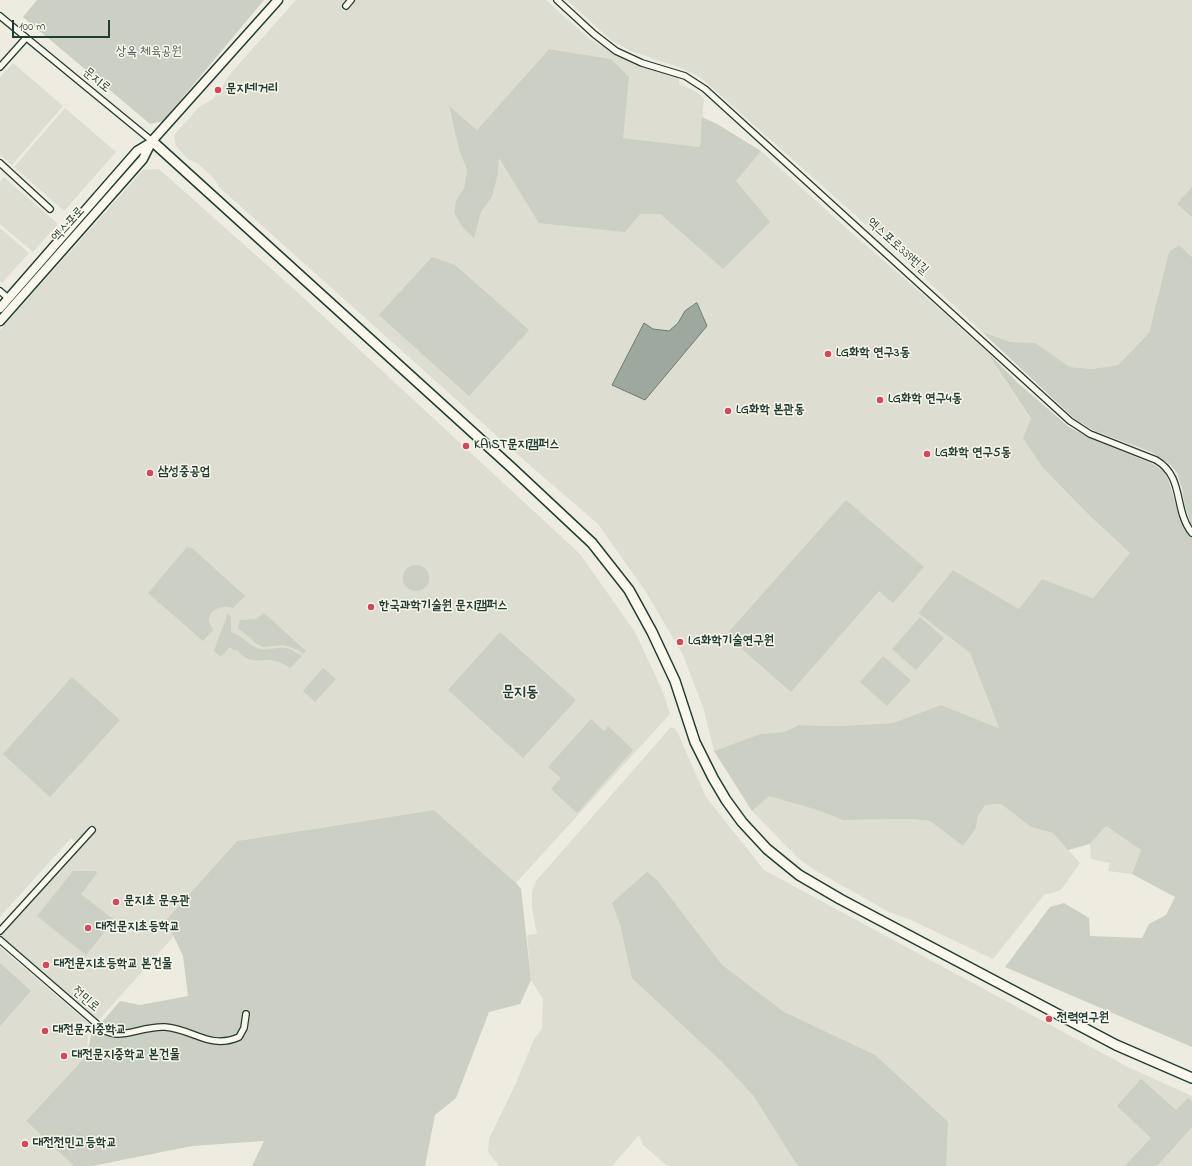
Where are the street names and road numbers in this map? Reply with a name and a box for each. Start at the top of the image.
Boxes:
street label: 문지로 [79,65,113,97]
street label: 엑스포로 [49,204,89,246]
street label: 엑스포로339번길 [863,215,931,279]
street label: 전민로 [68,984,102,1016]

